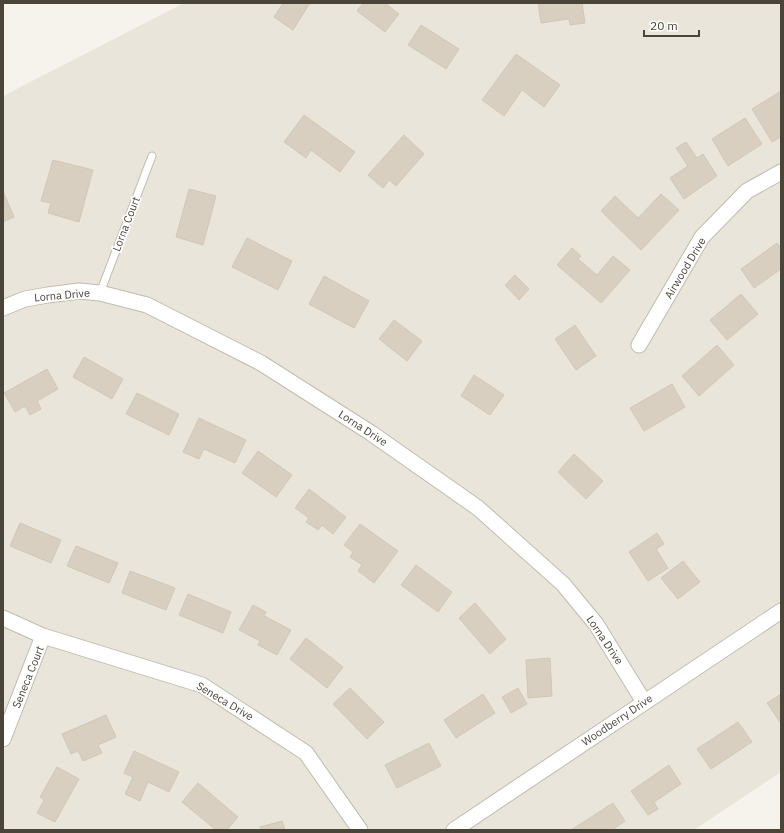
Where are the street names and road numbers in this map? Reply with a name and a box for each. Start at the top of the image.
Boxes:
street label: Lorna Court [109,195,143,253]
street label: Airwood Drive [661,235,709,301]
street label: Lorna Drive [34,286,90,304]
street label: Lorna Drive [336,407,390,449]
street label: Lorna Drive [584,613,626,667]
street label: Seneca Court [9,644,47,710]
street label: Seneca Drive [194,678,256,724]
street label: Woodberry Drive [579,691,655,749]

